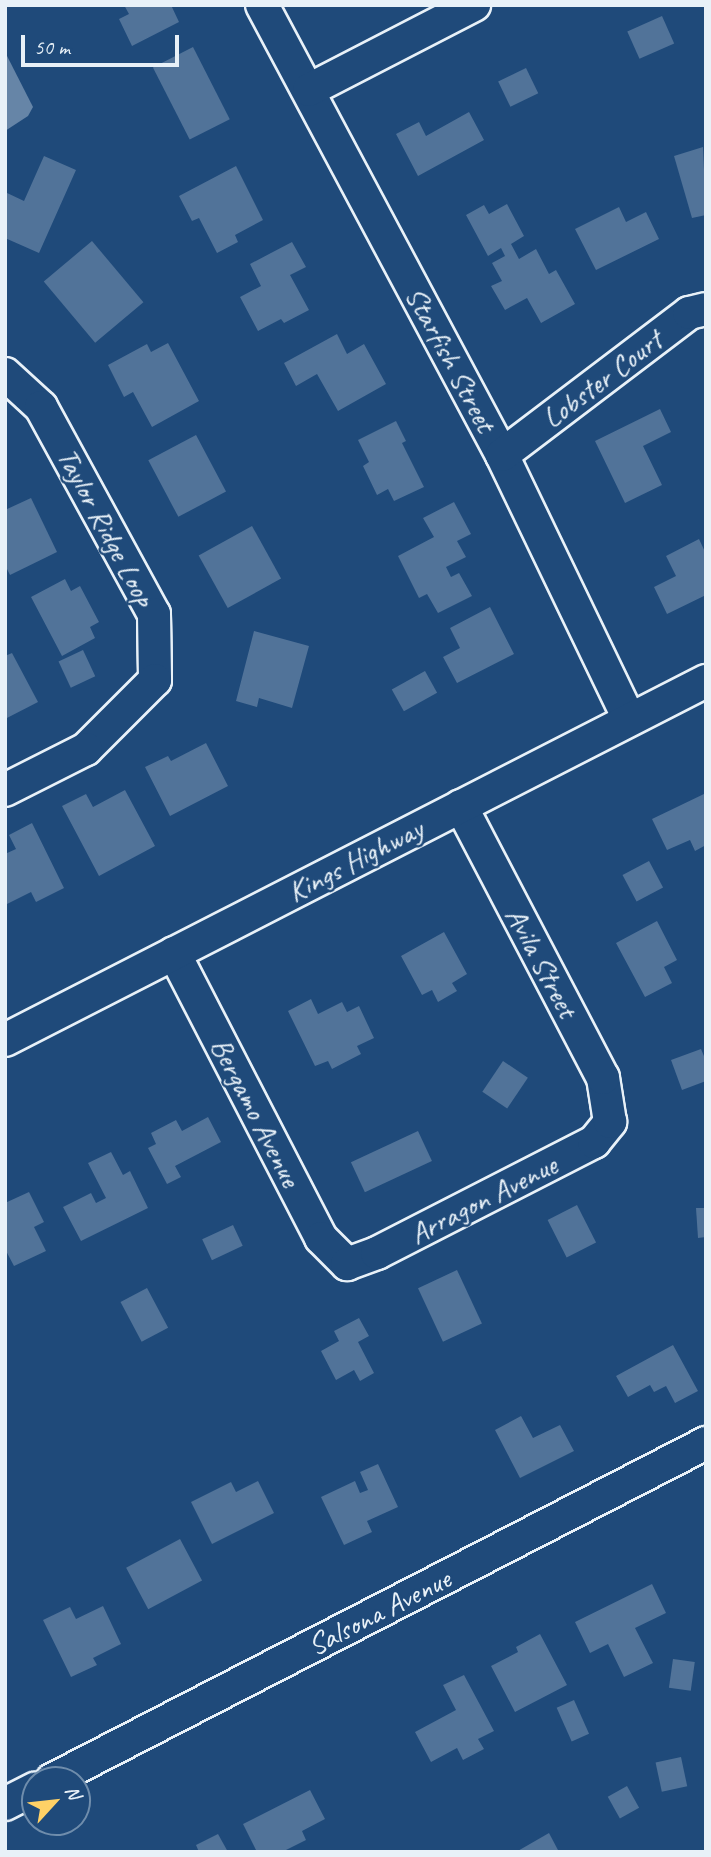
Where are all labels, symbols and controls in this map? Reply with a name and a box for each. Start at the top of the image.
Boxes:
scale bar [24,21,182,65]
text: 50 m [34,34,70,60]
street label: Starfish Street [398,280,504,438]
street label: Lobster Court [535,322,669,436]
street label: Taylor Ridge Loop [49,442,163,612]
street label: Kings Highway [281,811,429,909]
street label: Avila Street [498,900,586,1024]
street label: Bergamo Avenue [203,1031,309,1193]
street label: Arragon Avenue [403,1147,563,1251]
street label: Salsona Avenue [302,1561,456,1663]
north arrow [21,1766,91,1836]
text: N [60,1782,86,1803]

